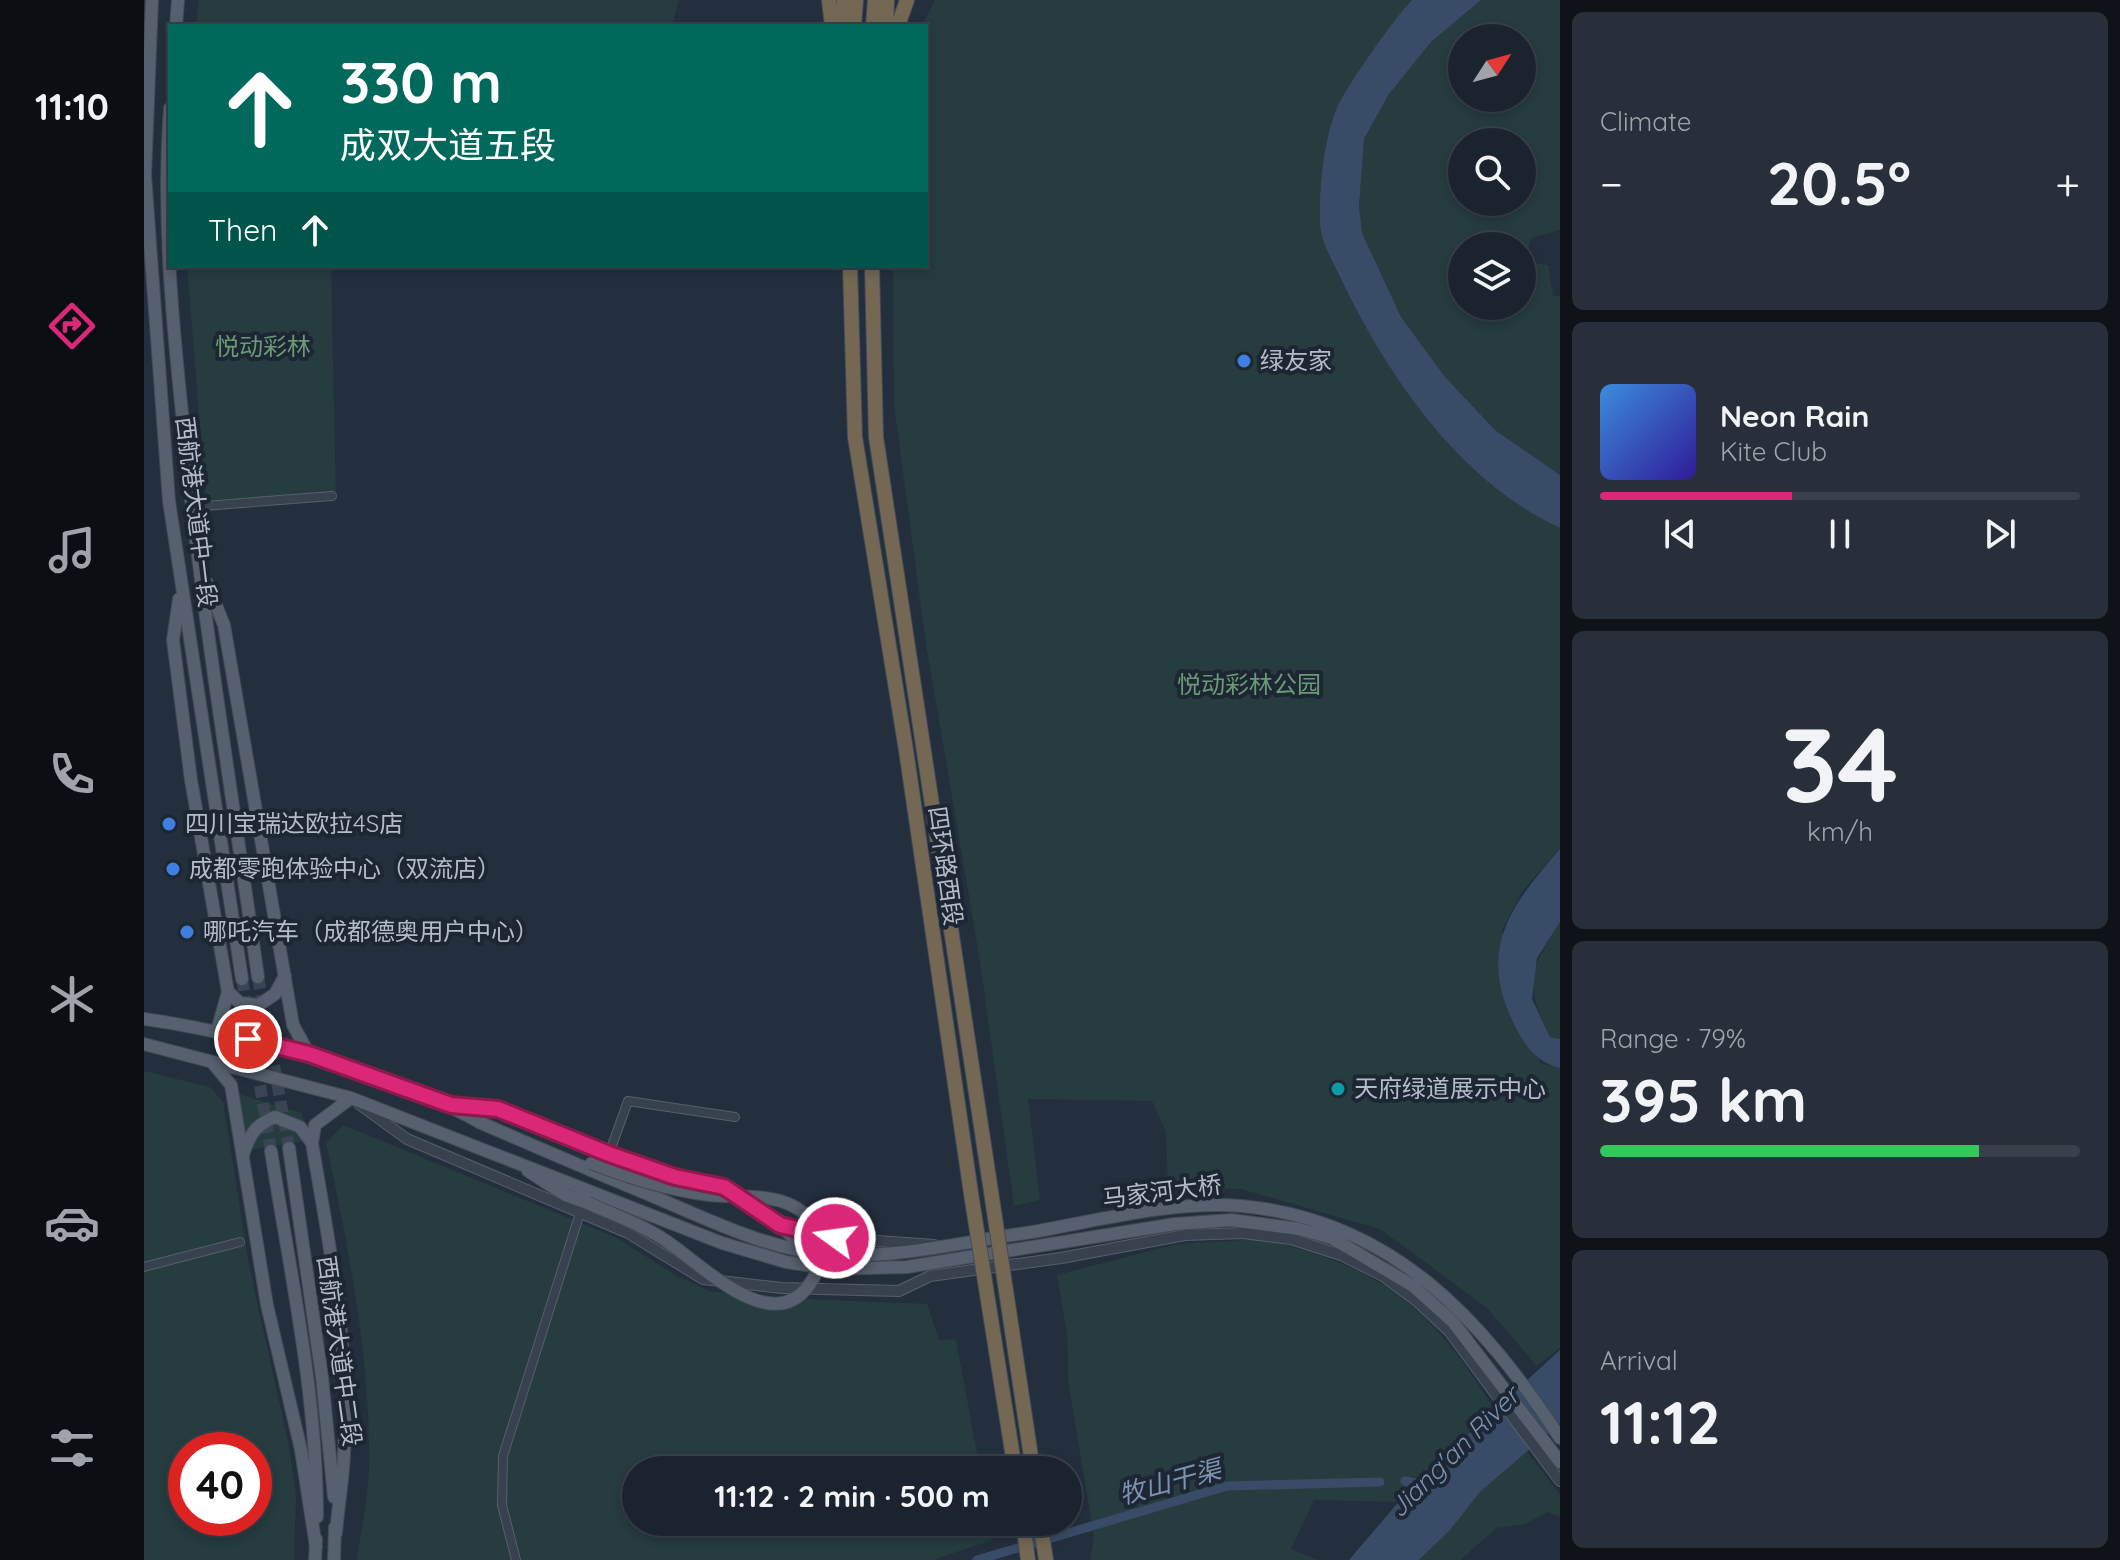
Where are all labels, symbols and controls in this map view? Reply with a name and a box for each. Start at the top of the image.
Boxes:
north arrow [1448,24,1536,112]
map controls [1448,24,1536,320]
text: 330 m [340,47,502,117]
icon: ahead [208,56,312,160]
text: 11:10 [35,84,109,129]
text: Climate [1600,105,1691,138]
text: 成双大道五段 [340,122,556,167]
button: search [1448,128,1536,216]
text: 20.5° [1767,145,1911,220]
text: − [1600,156,1623,211]
text: + [2055,156,2080,211]
icon: ahead [293,208,337,252]
text: Then [208,211,277,249]
button: layers [1448,232,1536,320]
icon: directions [44,298,100,354]
park label: 悦动彩林 [215,331,311,361]
place label: 绿友家 [1260,345,1332,375]
marker: 绿友家 [1235,352,1253,370]
text: Neon Rain [1720,397,1869,435]
street label: 西航港大道中一段 [170,415,224,609]
text: Kite Club [1720,435,1827,468]
icon: previous [1658,512,1702,556]
icon: pause [1818,512,1862,556]
icon: next [1978,512,2022,556]
icon: music [44,522,100,578]
park label: 悦动彩林公园 [1177,669,1321,699]
text: 34 [1781,698,1899,828]
icon: phone [44,746,100,802]
street label: 四环路西段 [923,804,969,927]
place label: 四川宝瑞达欧拉4S店 [185,808,403,838]
marker: 四川宝瑞达欧拉4S店 [160,815,178,833]
text: km/h [1807,815,1873,848]
place label: 成都零跑体验中心（双流店） [189,853,501,883]
marker: 成都零跑体验中心（双流店） [164,860,182,878]
place label: 哪吒汽车（成都德奥用户中心） [203,916,539,946]
marker: 哪吒汽车（成都德奥用户中心） [178,923,196,941]
icon: climate [44,971,100,1027]
pin [214,1005,282,1073]
icon: arrive [226,1017,270,1061]
text: Range · 79% [1600,1022,1746,1055]
text: 395 km [1600,1062,1807,1137]
place label: 天府绿道展示中心 [1354,1073,1546,1103]
marker: 天府绿道展示中心 [1329,1080,1347,1098]
street label: 马家河大桥 [1100,1169,1223,1213]
icon: car [44,1195,100,1251]
position arrow [793,1196,877,1280]
street label: 西航港大道中二段 [312,1254,368,1448]
text: Arrival [1600,1344,1678,1377]
water label: Jiang'an River [1381,1377,1528,1524]
text: 11:12 [1600,1384,1721,1459]
icon: filters [44,1420,100,1476]
speed limit sign: 40 [168,1432,272,1536]
water label: 牧山干渠 [1115,1451,1228,1511]
text: 11:12 · 2 min · 500 m [714,1477,990,1515]

